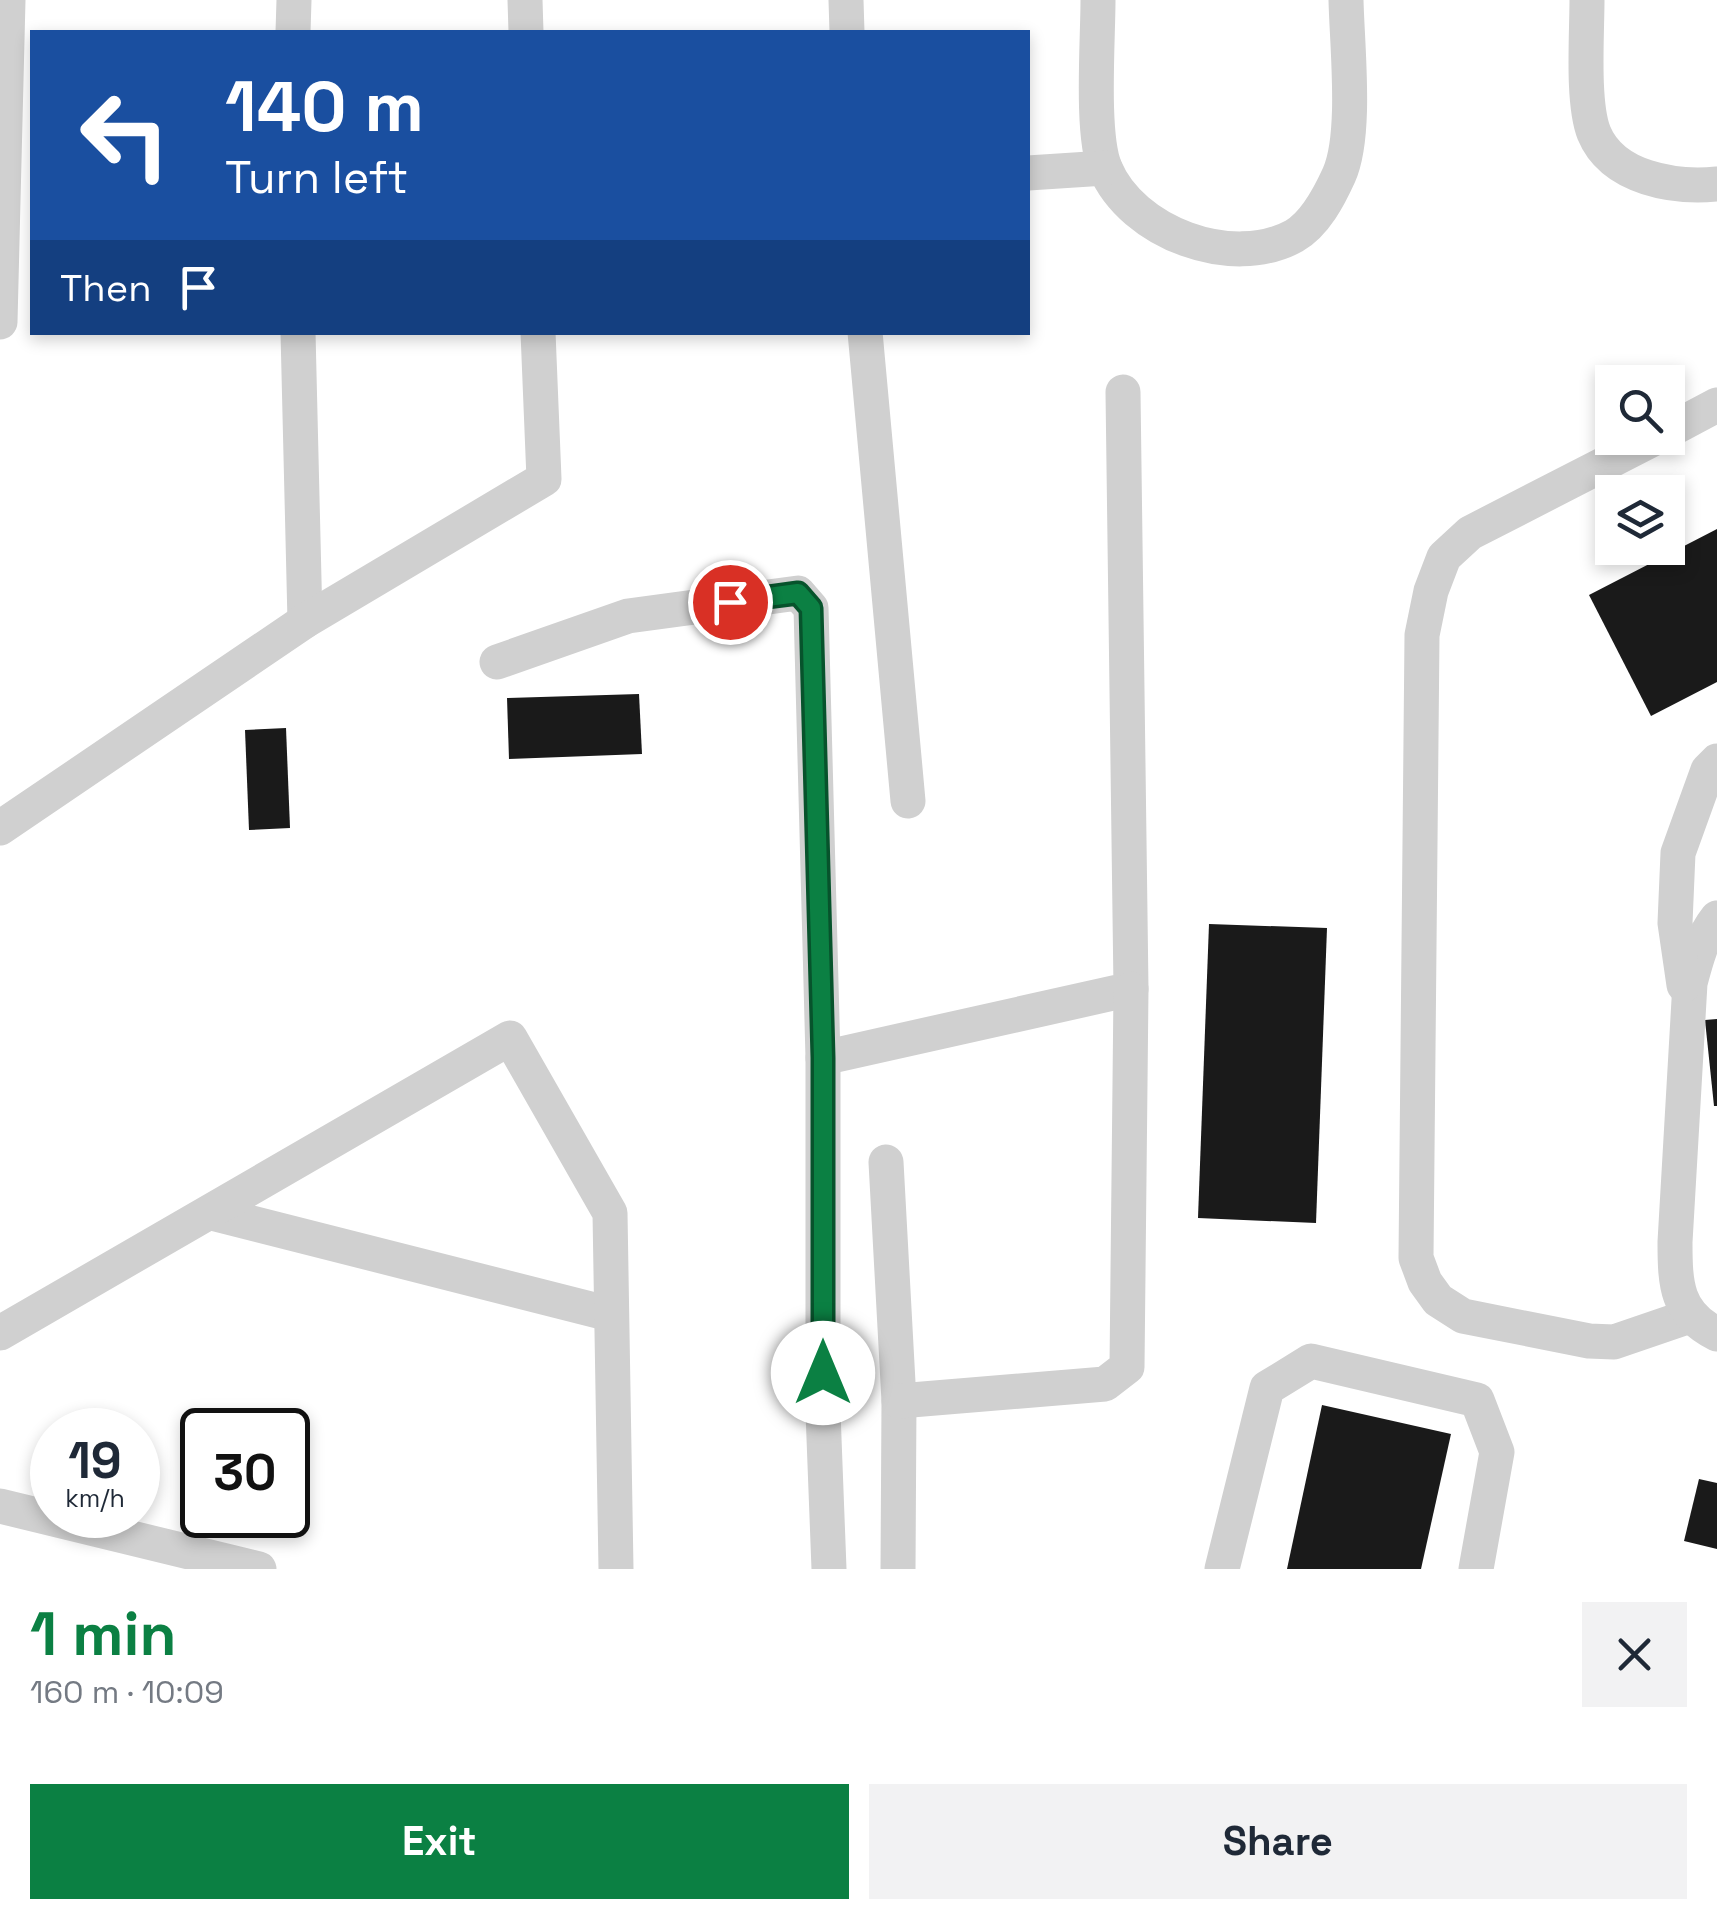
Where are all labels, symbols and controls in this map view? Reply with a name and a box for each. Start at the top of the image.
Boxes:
text: 140 m [225,62,424,151]
icon: left [60,70,190,200]
text: Turn left [225,149,408,206]
icon: arrive [171,260,226,315]
text: Then [60,264,151,312]
map controls [1595,365,1685,565]
button: search [1595,365,1685,455]
button: layers [1595,475,1685,565]
pin [688,560,773,645]
icon: arrive [703,575,758,630]
position arrow [771,1321,875,1425]
speed limit sign: 30 [180,1408,310,1538]
text: 19 [68,1429,122,1493]
text: km/h [65,1482,125,1514]
text: 1 min [30,1596,177,1673]
button: close [1582,1602,1687,1707]
text: 160 m · 10:09 [30,1672,224,1712]
button: Exit [30,1784,849,1899]
button: Share [869,1784,1687,1899]

